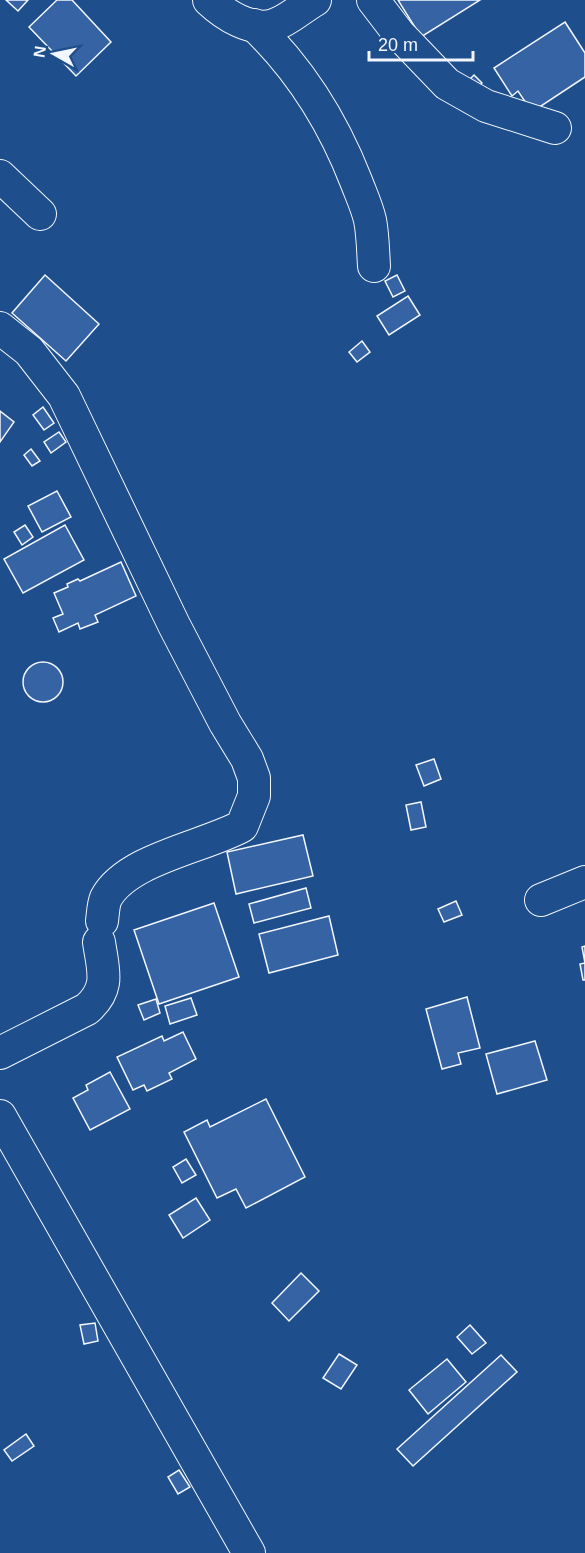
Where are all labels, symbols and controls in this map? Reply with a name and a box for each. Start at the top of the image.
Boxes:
north arrow [24,24,84,84]
scale bar [369,24,472,62]
text: 20 m [378,35,418,55]
text: N [30,45,49,59]

